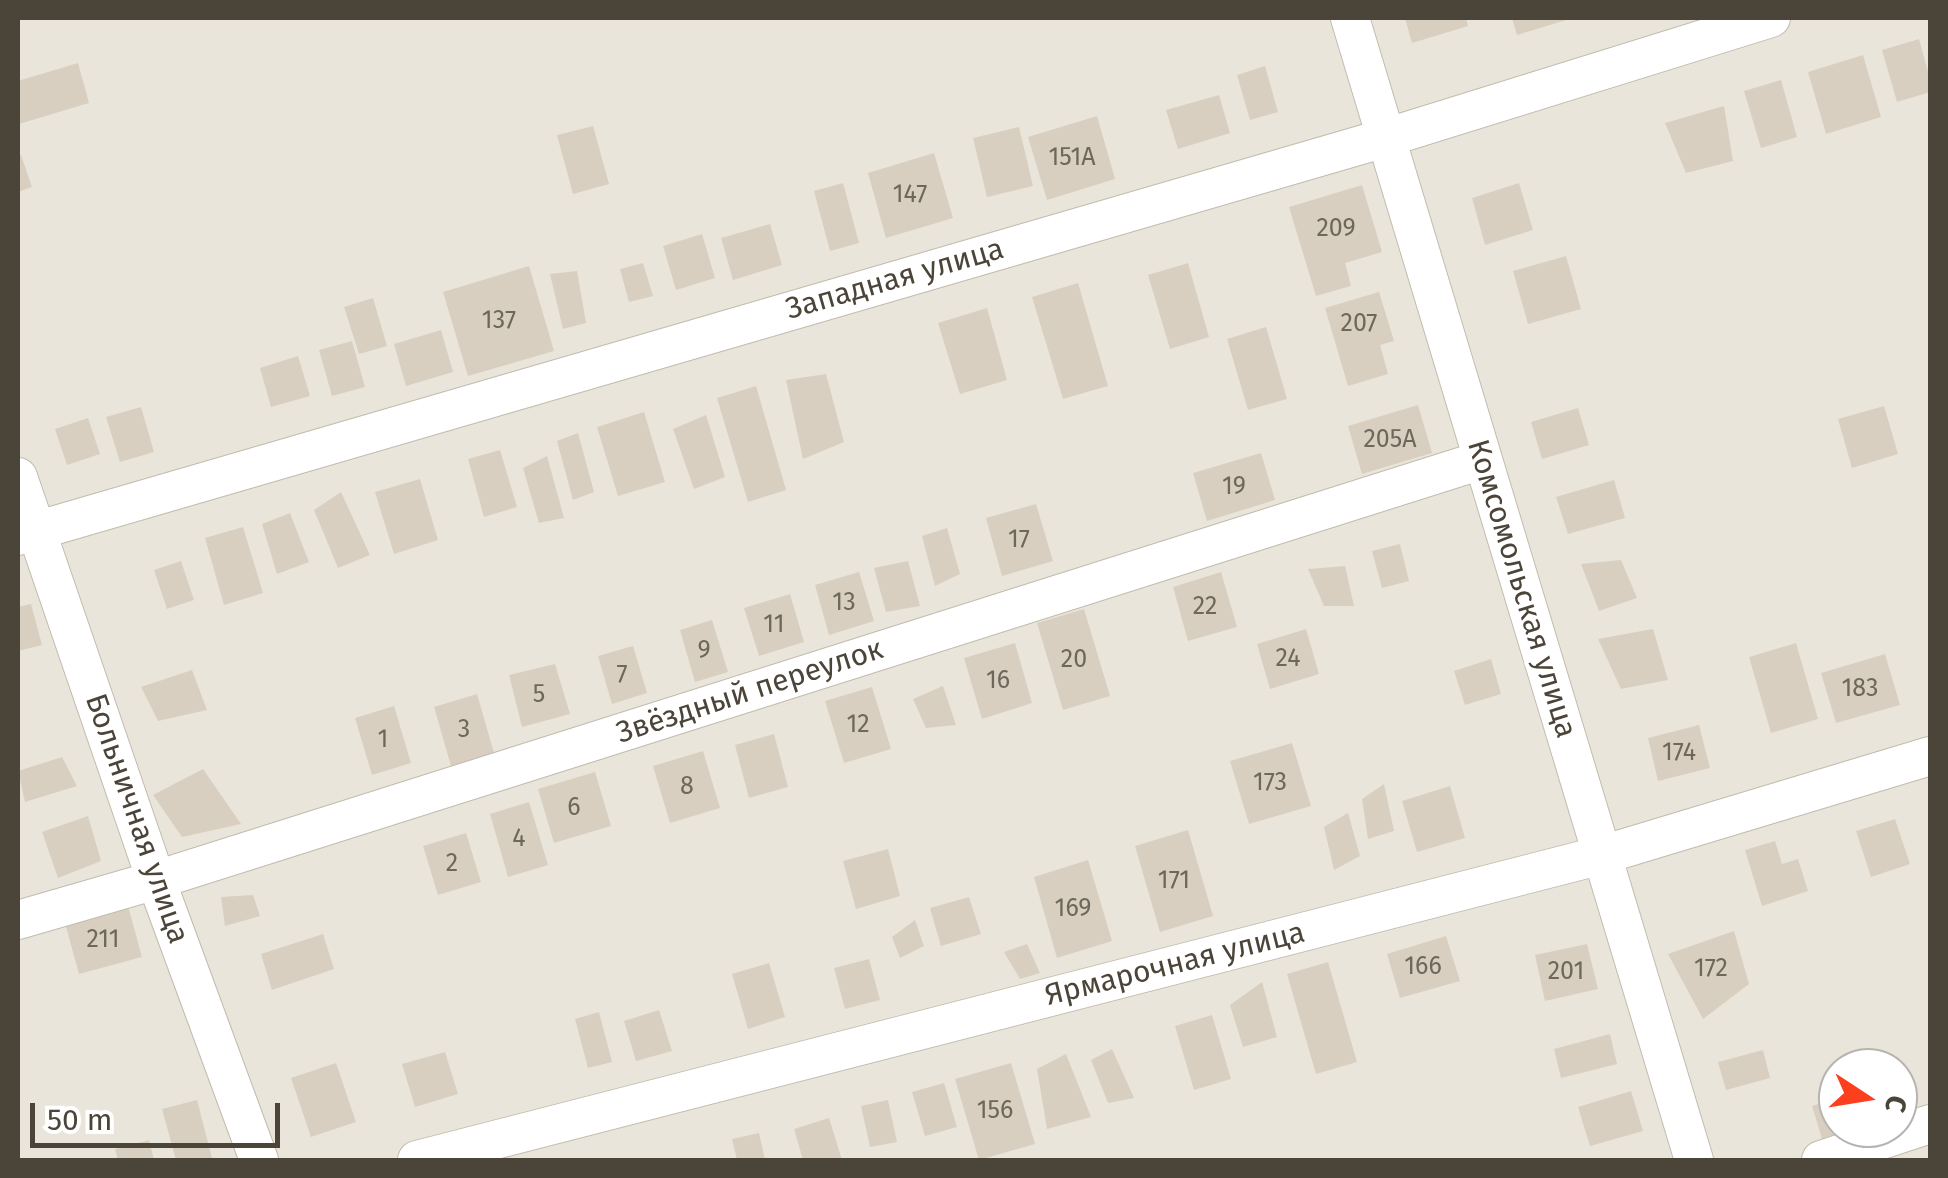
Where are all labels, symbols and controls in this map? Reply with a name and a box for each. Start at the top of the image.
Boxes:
house number: 151А [1048,143,1096,173]
house number: 147 [893,180,927,210]
house number: 209 [1316,214,1356,244]
street label: Западная улица [782,232,1008,328]
house number: 137 [482,306,516,336]
house number: 207 [1341,309,1377,339]
house number: 205А [1363,425,1417,455]
street label: Комсомольская улица [1458,435,1584,743]
house number: 19 [1222,472,1246,502]
house number: 17 [1008,525,1030,555]
house number: 13 [832,588,856,618]
house number: 22 [1193,592,1217,622]
house number: 11 [763,610,785,640]
street label: Звёздный переулок [612,632,888,752]
house number: 9 [697,636,711,666]
house number: 24 [1276,644,1300,674]
house number: 20 [1061,645,1087,675]
house number: 7 [616,660,628,690]
house number: 16 [986,666,1010,696]
house number: 183 [1841,674,1879,704]
house number: 5 [533,680,545,710]
street label: Больничная улица [76,689,196,949]
house number: 12 [846,710,870,740]
house number: 3 [458,715,470,745]
house number: 1 [378,725,388,755]
house number: 174 [1662,738,1696,768]
house number: 173 [1253,768,1287,798]
house number: 8 [680,772,694,802]
house number: 6 [567,793,581,823]
house number: 4 [512,824,526,854]
house number: 2 [446,849,458,879]
house number: 171 [1158,866,1190,896]
house number: 169 [1055,894,1091,924]
street label: Ярмарочная улица [1041,915,1309,1015]
house number: 211 [86,925,120,955]
house number: 166 [1404,952,1442,982]
house number: 172 [1694,954,1728,984]
house number: 201 [1548,957,1584,987]
north arrow [1818,1048,1918,1148]
scale bar [35,1083,285,1145]
text: С [1878,1093,1914,1115]
house number: 156 [977,1096,1013,1126]
text: 50 m [47,1102,112,1138]

